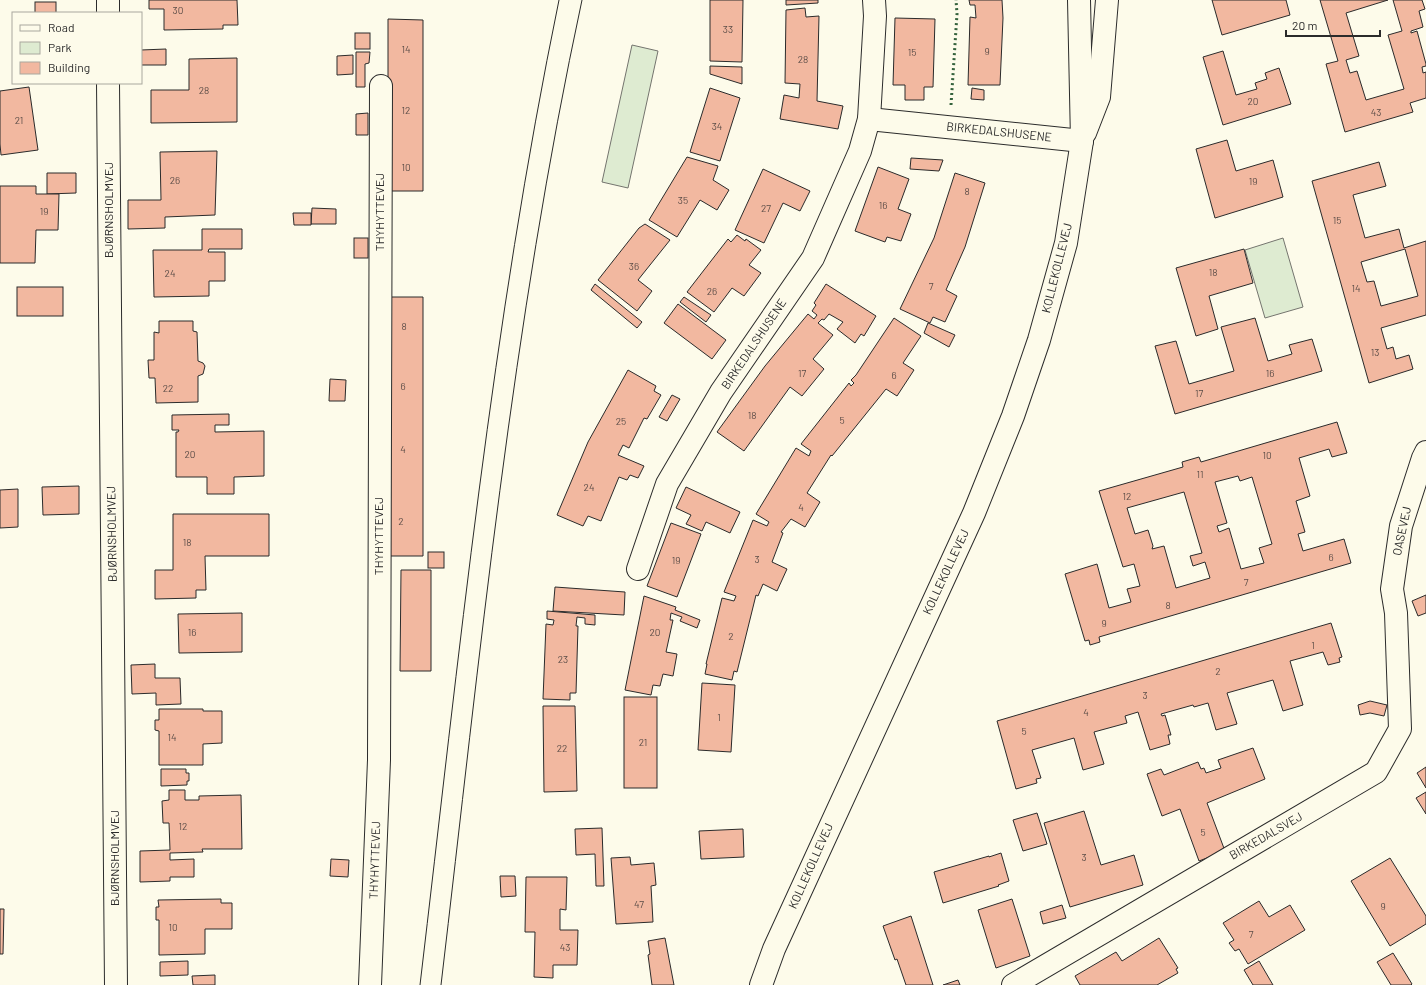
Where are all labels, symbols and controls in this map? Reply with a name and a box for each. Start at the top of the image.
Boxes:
house number: 30 [173,4,183,16]
legend [12,12,142,84]
scale bar [1286,12,1380,38]
text: 20 m [1292,18,1318,32]
text: Road [48,20,75,34]
house number: 33 [723,23,733,35]
text: Park [48,40,72,54]
house number: 14 [401,43,411,55]
house number: 9 [984,45,990,57]
house number: 15 [908,46,916,58]
house number: 28 [798,53,808,65]
text: Building [48,60,90,74]
house number: 28 [199,84,209,96]
house number: 20 [1247,95,1259,107]
house number: 12 [402,104,410,116]
house number: 43 [1371,106,1381,118]
house number: 21 [15,114,23,126]
street label: BIRKEDALSHUSENE [946,119,1053,144]
house number: 34 [712,120,722,132]
house number: 10 [401,161,411,173]
street label: BJØRNSHOLMVEJ [101,162,115,258]
street label: THYHYTTEVEJ [372,173,386,251]
house number: 26 [170,174,180,186]
house number: 19 [1249,175,1257,187]
house number: 8 [964,185,970,197]
house number: 35 [678,194,688,206]
house number: 16 [879,199,887,211]
house number: 27 [761,202,771,214]
house number: 19 [40,205,48,217]
house number: 15 [1333,214,1341,226]
street label: KOLLEKOLLEVEJ [1038,221,1074,314]
house number: 36 [629,260,639,272]
house number: 18 [1209,266,1217,278]
house number: 24 [165,267,175,279]
house number: 7 [929,280,934,292]
house number: 14 [1351,282,1361,294]
house number: 26 [707,285,717,297]
street label: BIRKEDALSHUSENE [718,296,789,391]
house number: 8 [401,320,407,332]
house number: 13 [1371,346,1379,358]
house number: 17 [798,367,806,379]
house number: 16 [1266,367,1274,379]
house number: 6 [891,369,897,381]
house number: 6 [400,380,406,392]
house number: 22 [163,382,173,394]
house number: 17 [1195,387,1203,399]
house number: 18 [748,409,756,421]
house number: 5 [839,414,845,426]
house number: 25 [616,415,626,427]
house number: 4 [400,443,406,455]
house number: 20 [184,448,196,460]
house number: 10 [1262,449,1272,461]
house number: 11 [1196,468,1204,480]
house number: 24 [584,481,594,493]
street label: BJØRNSHOLMVEJ [103,486,119,582]
house number: 12 [1123,490,1131,502]
street label: THYHYTTEVEJ [371,497,385,575]
house number: 4 [798,501,804,513]
street label: OASEVEJ [1389,505,1413,557]
house number: 2 [398,515,404,527]
street label: KOLLEKOLLEVEJ [919,527,971,616]
house number: 18 [183,536,191,548]
house number: 6 [1328,551,1334,563]
house number: 3 [754,553,760,565]
house number: 19 [672,554,680,566]
house number: 7 [1244,576,1249,588]
house number: 8 [1165,599,1171,611]
house number: 9 [1101,617,1107,629]
house number: 16 [188,626,196,638]
house number: 20 [649,626,661,638]
house number: 2 [728,630,734,642]
house number: 1 [1311,639,1315,651]
house number: 23 [558,653,568,665]
house number: 2 [1215,665,1221,677]
house number: 3 [1142,689,1148,701]
house number: 4 [1083,706,1089,718]
house number: 1 [717,711,721,723]
house number: 5 [1021,725,1027,737]
house number: 14 [167,731,177,743]
house number: 21 [639,736,647,748]
house number: 22 [557,742,567,754]
street label: BIRKEDALSVEJ [1227,809,1304,862]
street label: BJØRNSHOLMVEJ [107,810,121,906]
house number: 12 [179,820,187,832]
street label: THYHYTTEVEJ [366,821,382,899]
street label: KOLLEKOLLEVEJ [785,821,835,911]
house number: 5 [1200,826,1206,838]
house number: 3 [1081,851,1087,863]
house number: 47 [634,898,644,910]
house number: 9 [1380,900,1386,912]
house number: 10 [168,921,178,933]
house number: 7 [1249,928,1254,940]
house number: 43 [560,941,570,953]

